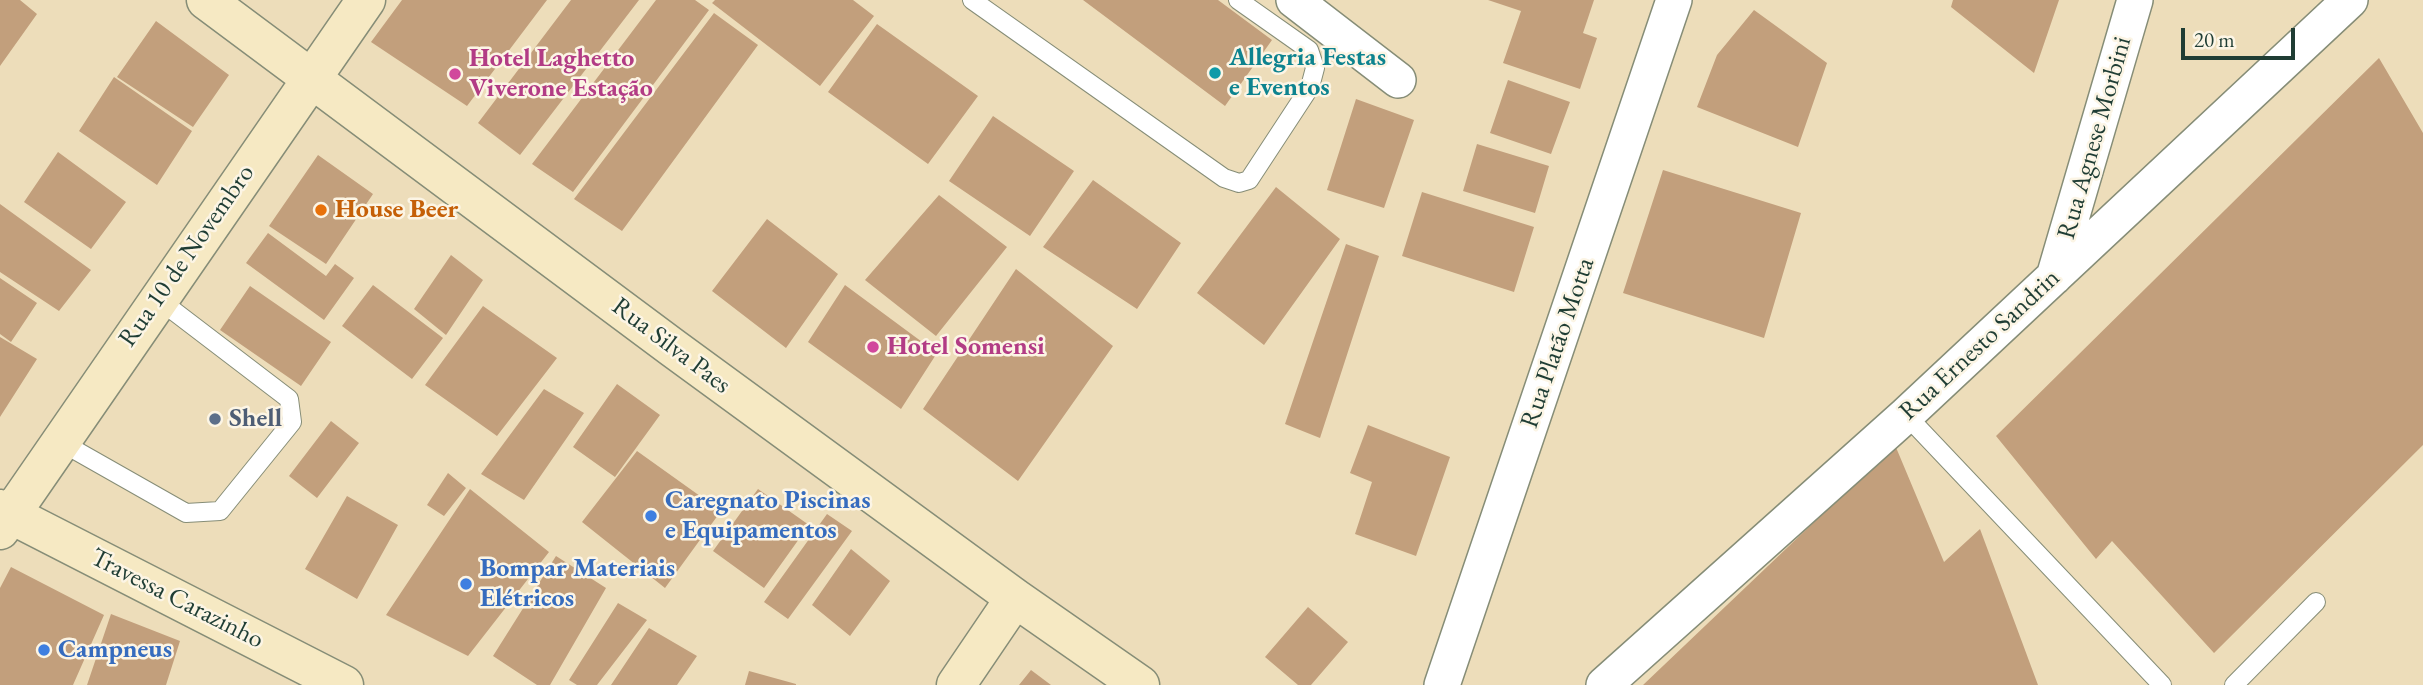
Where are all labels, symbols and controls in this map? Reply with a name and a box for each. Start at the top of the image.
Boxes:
scale bar [2185,14,2299,58]
text: 20 m [2194,26,2235,53]
street label: Rua Agnese Morbini [2051,33,2139,243]
place label: Allegria Festas e Eventos [1229,42,1386,104]
place label: Hotel Laghetto Viverone Estação [469,43,653,104]
marker: Allegria Festas e Eventos [1207,65,1223,81]
marker: Hotel Laghetto Viverone Estação [447,66,463,82]
street label: Rua 10 de Novembro [112,159,262,353]
place label: House Beer [335,194,458,226]
marker: House Beer [313,202,329,218]
street label: Rua Platão Motta [1514,254,1602,432]
street label: Rua Ernesto Sandrin [1893,263,2067,427]
street label: Rua Silva Paes [605,291,737,401]
place label: Hotel Somensi [887,331,1045,363]
marker: Hotel Somensi [865,339,881,355]
place label: Shell [229,403,282,435]
marker: Shell [207,411,223,427]
place label: Caregnato Piscinas e Equipamentos [665,485,871,546]
marker: Caregnato Piscinas e Equipamentos [643,508,659,524]
street label: Travessa Carazinho [85,542,269,656]
place label: Bompar Materiais Elétricos [480,553,675,614]
marker: Bompar Materiais Elétricos [458,576,474,592]
place label: Campneus [58,634,172,666]
marker: Campneus [36,642,52,658]

